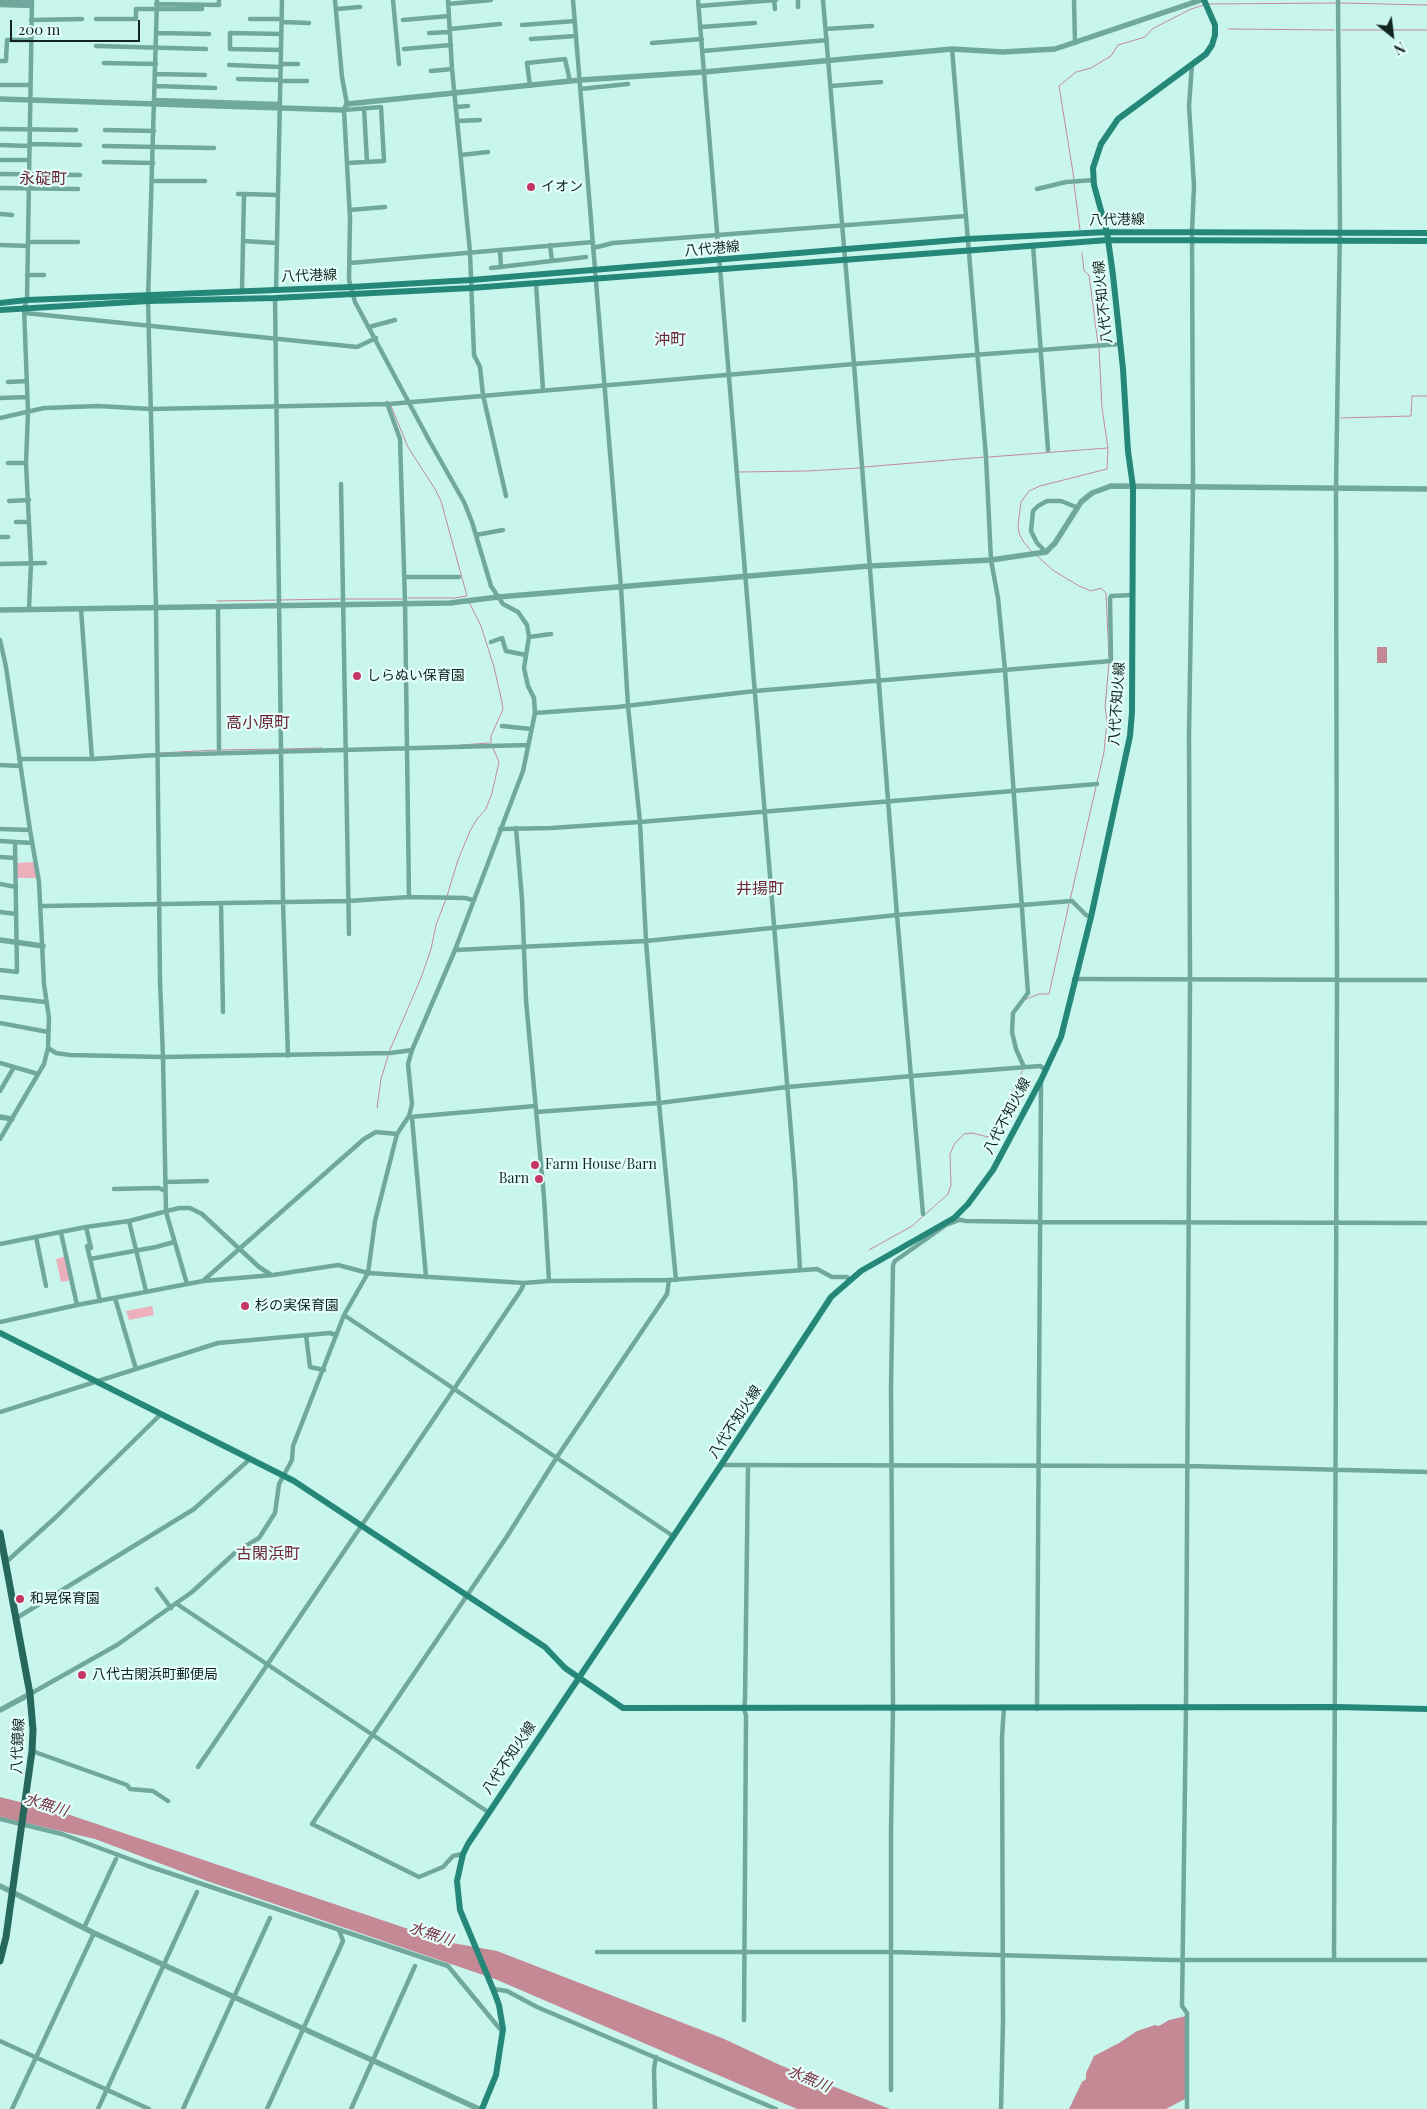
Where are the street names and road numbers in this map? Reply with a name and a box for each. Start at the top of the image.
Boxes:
street label: 八代港線 [1089,211,1145,229]
street label: 八代港線 [683,238,741,260]
street label: 八代不知火線 [1090,259,1116,345]
street label: 八代港線 [281,267,337,285]
street label: 八代不知火線 [1106,662,1128,746]
street label: 八代不知火線 [980,1075,1034,1157]
street label: 八代不知火線 [705,1382,765,1462]
street label: 八代鏡線 [8,1718,28,1774]
street label: 八代不知火線 [479,1718,539,1798]

